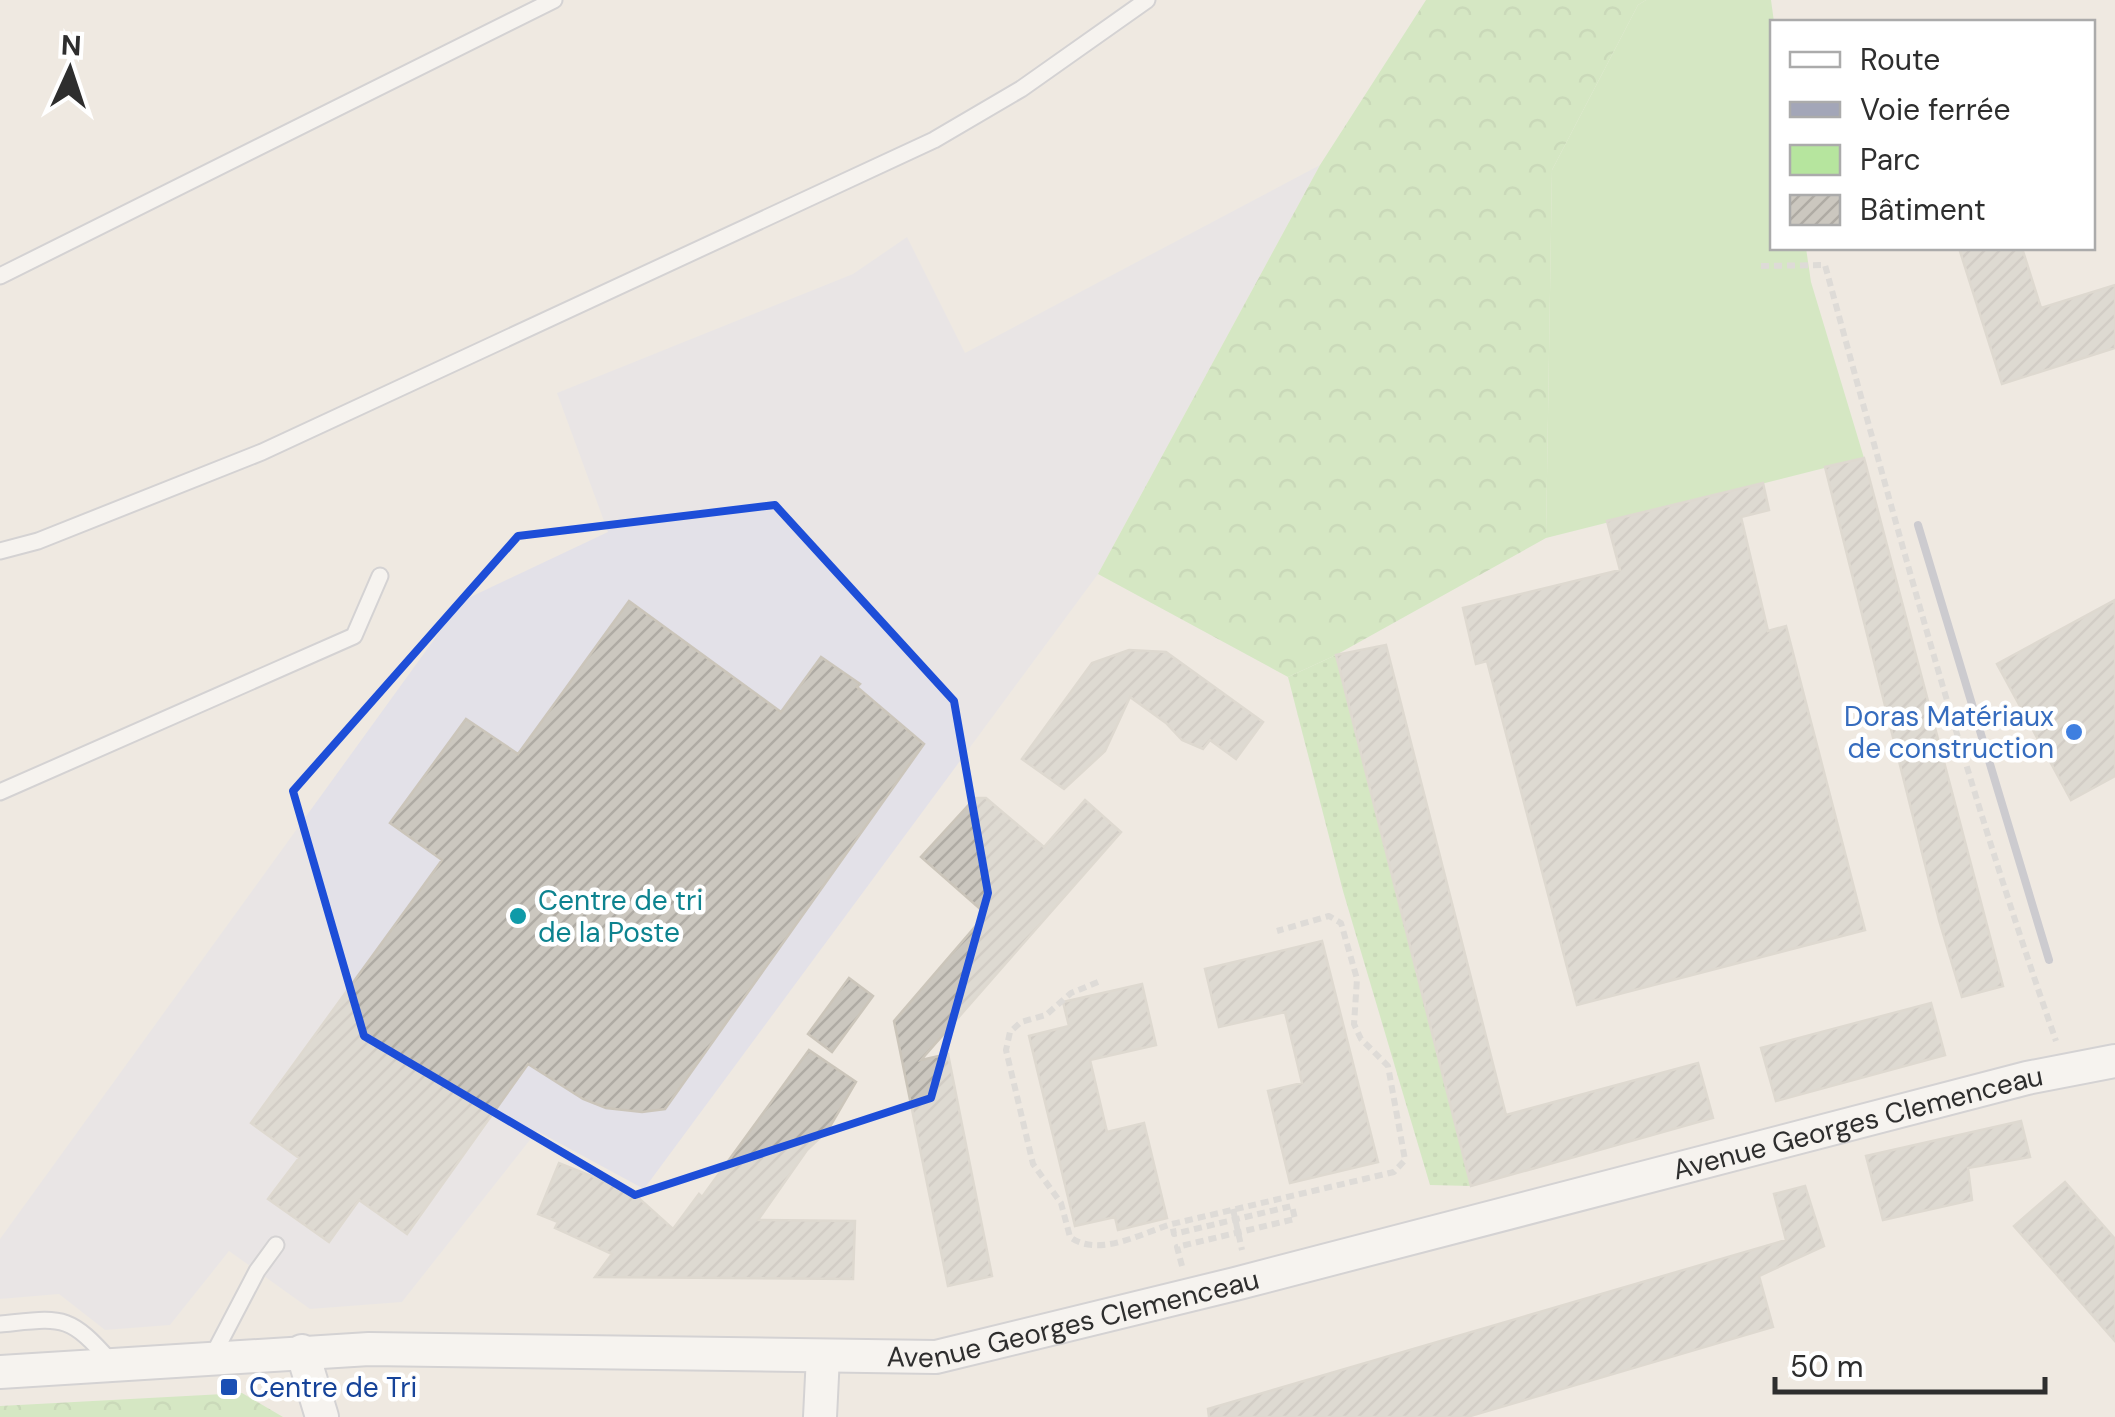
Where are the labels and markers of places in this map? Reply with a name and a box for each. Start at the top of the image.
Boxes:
place label: Doras Matériaux de construction [1844,698,2054,767]
marker: Doras Matériaux de construction [2063,721,2085,743]
place label: Centre de tri de la Poste [538,882,703,951]
marker: Centre de tri de la Poste [507,905,529,927]
place label: Centre de Tri [249,1369,417,1406]
marker: Centre de Tri [218,1376,240,1398]

